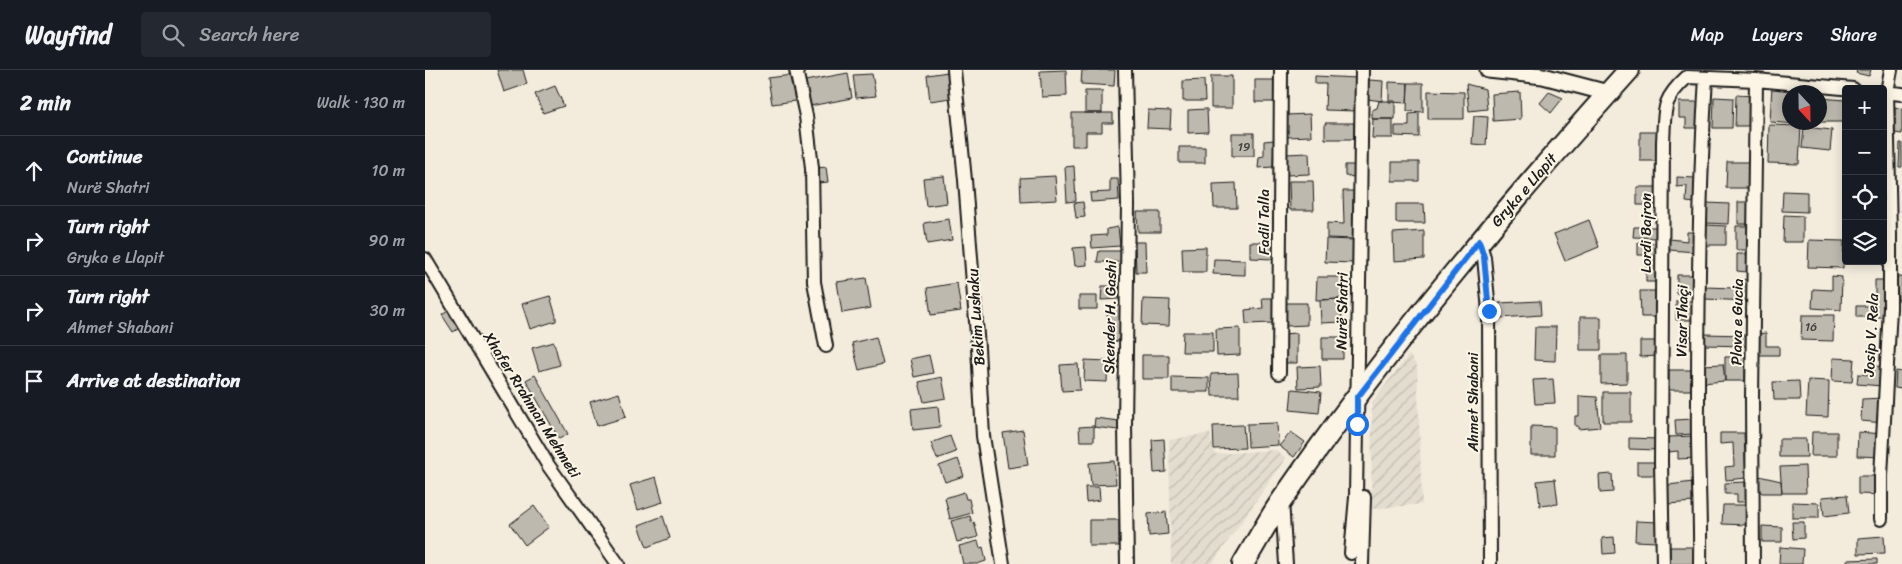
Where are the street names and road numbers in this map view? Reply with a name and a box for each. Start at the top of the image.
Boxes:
street label: Gryka e Llapit [1484,146,1564,233]
street label: Fadil Talla [1251,188,1277,255]
street label: Lordi Bajron [1633,193,1659,273]
street label: Skender H. Gashi [1096,259,1124,374]
street label: Bekim Lushaku [960,268,992,366]
street label: Nurë Shatri [1328,271,1356,350]
street label: Plava e Gucia [1723,278,1751,366]
street label: Visar Thaçi [1668,284,1696,357]
street label: Josip V. Rela [1856,292,1886,378]
street label: Xhafer Rrahman Mehmeti [476,326,588,484]
street label: Ahmet Shabani [1460,351,1486,453]

